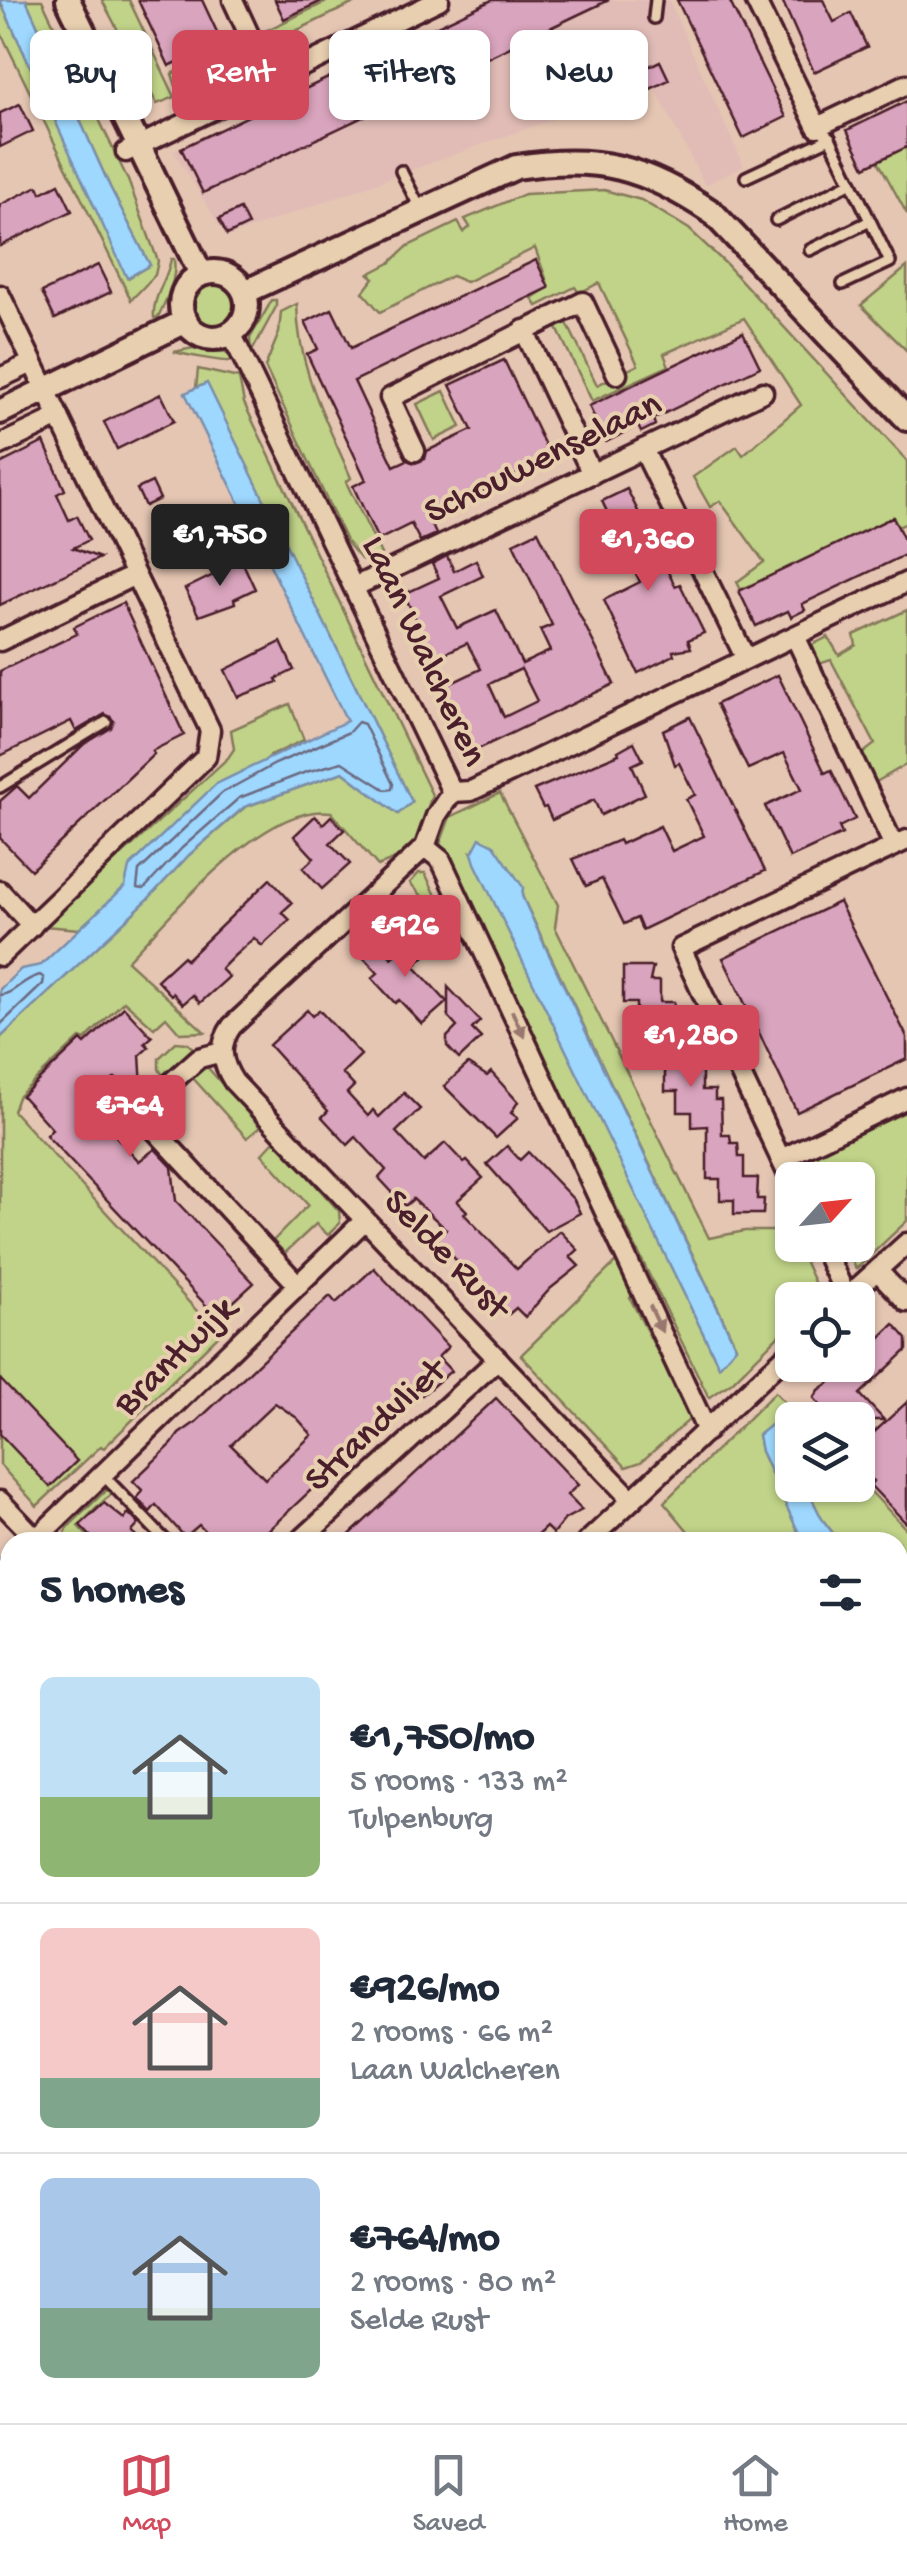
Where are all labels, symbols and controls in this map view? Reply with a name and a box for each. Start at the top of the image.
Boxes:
chip: Buy [30,30,152,120]
chip: Rent [172,30,309,120]
chip: Filters [329,30,490,120]
chip: New [510,30,648,120]
street label: Schouwenselaan [418,384,670,536]
pin: €1,750 [139,504,301,589]
pin: €1,360 [567,509,729,594]
text: €1,750 [173,517,267,555]
text: €1,360 [601,522,695,560]
street label: Laan Walcheren [349,530,495,774]
pin: €926 [346,895,464,980]
text: €926 [372,908,438,946]
pin: €1,280 [610,1005,772,1090]
one-way arrow [510,1010,527,1039]
text: €1,280 [644,1018,738,1056]
pin: €764 [71,1075,189,1160]
text: €764 [96,1088,164,1126]
north arrow [775,1162,875,1262]
map controls [775,1162,875,1502]
street label: Selde Rust [372,1182,520,1333]
button: locate [775,1282,875,1382]
street label: Brantwijk [106,1287,250,1428]
one-way arrow [647,1305,664,1334]
street label: Strandvliet [297,1348,459,1503]
button: layers [775,1402,875,1502]
icon: filters [813,1565,868,1620]
text: 5 homes [40,1568,183,1617]
text: €1,750/mo [350,1715,535,1764]
icon: home [120,1717,240,1837]
text: 5 rooms · 133 m² [350,1764,568,1802]
text: Tulpenburg [350,1802,493,1840]
text: €926/mo [350,1966,500,2015]
icon: home [120,1968,240,2088]
text: 2 rooms · 66 m² [350,2015,553,2053]
text: Laan Walcheren [350,2053,560,2091]
text: €764/mo [350,2216,500,2265]
icon: home [120,2218,240,2338]
text: 2 rooms · 80 m² [350,2265,556,2303]
text: Selde Rust [350,2303,488,2341]
tab: Map [119,2448,174,2541]
tab: Saved [413,2448,484,2541]
tab: Home [723,2448,788,2541]

